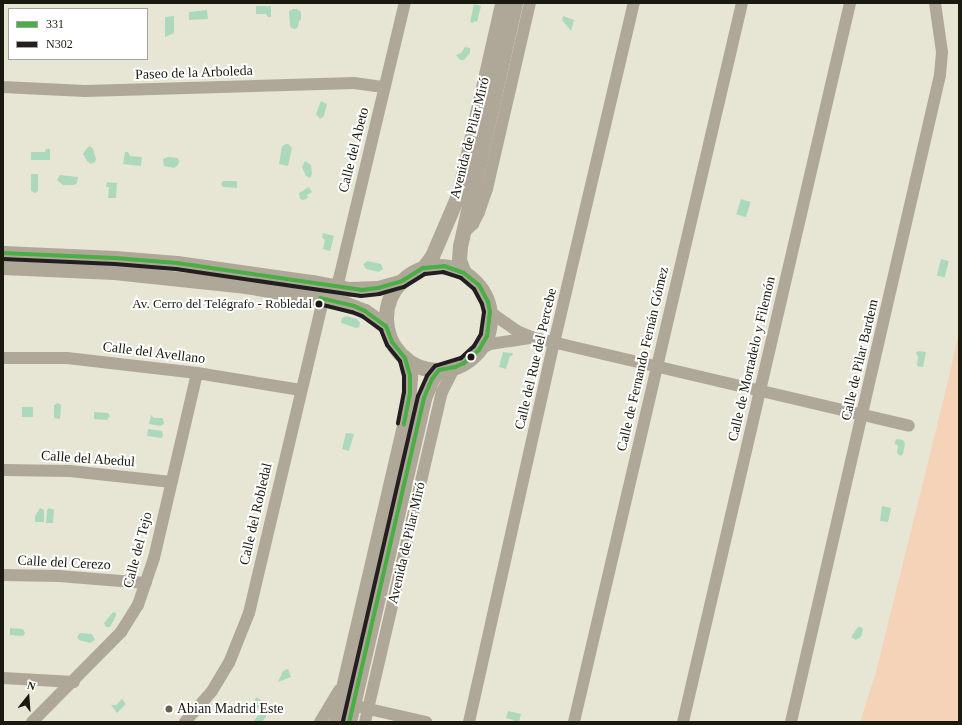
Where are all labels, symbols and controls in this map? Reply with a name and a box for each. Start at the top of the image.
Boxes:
legend [8,8,148,60]
text: 331 [46,17,64,31]
text: N302 [46,37,73,51]
street label: Paseo de la Arboleda [134,63,254,83]
street label: Avenida de Pilar Miró [447,76,493,200]
street label: Calle del Abeto [335,105,373,195]
street label: Calle de Fernando Fernán Gómez [614,265,672,453]
street label: Calle de Mortadelo y Filemón [725,275,779,443]
street label: Calle del Rue del Percebe [512,287,560,431]
place label: Av. Cerro del Telégrafo - Robledal [132,296,312,312]
street label: Calle de Pilar Bardem [838,298,882,422]
marker: Av. Cerro del Telégrafo - Robledal [314,299,324,309]
street label: Calle del Avellano [101,338,207,368]
unlabelled marker [466,352,476,362]
street label: Calle del Abedul [40,447,136,471]
street label: Calle del Robledal [236,461,276,567]
street label: Avenida de Pilar Miró [385,480,429,606]
street label: Calle del Tejo [120,510,156,590]
street label: Calle del Cerezo [17,552,111,574]
north arrow [8,677,48,717]
text: N [26,679,37,692]
place label: Abian Madrid Este [177,701,284,717]
marker: Abian Madrid Este [164,704,174,714]

